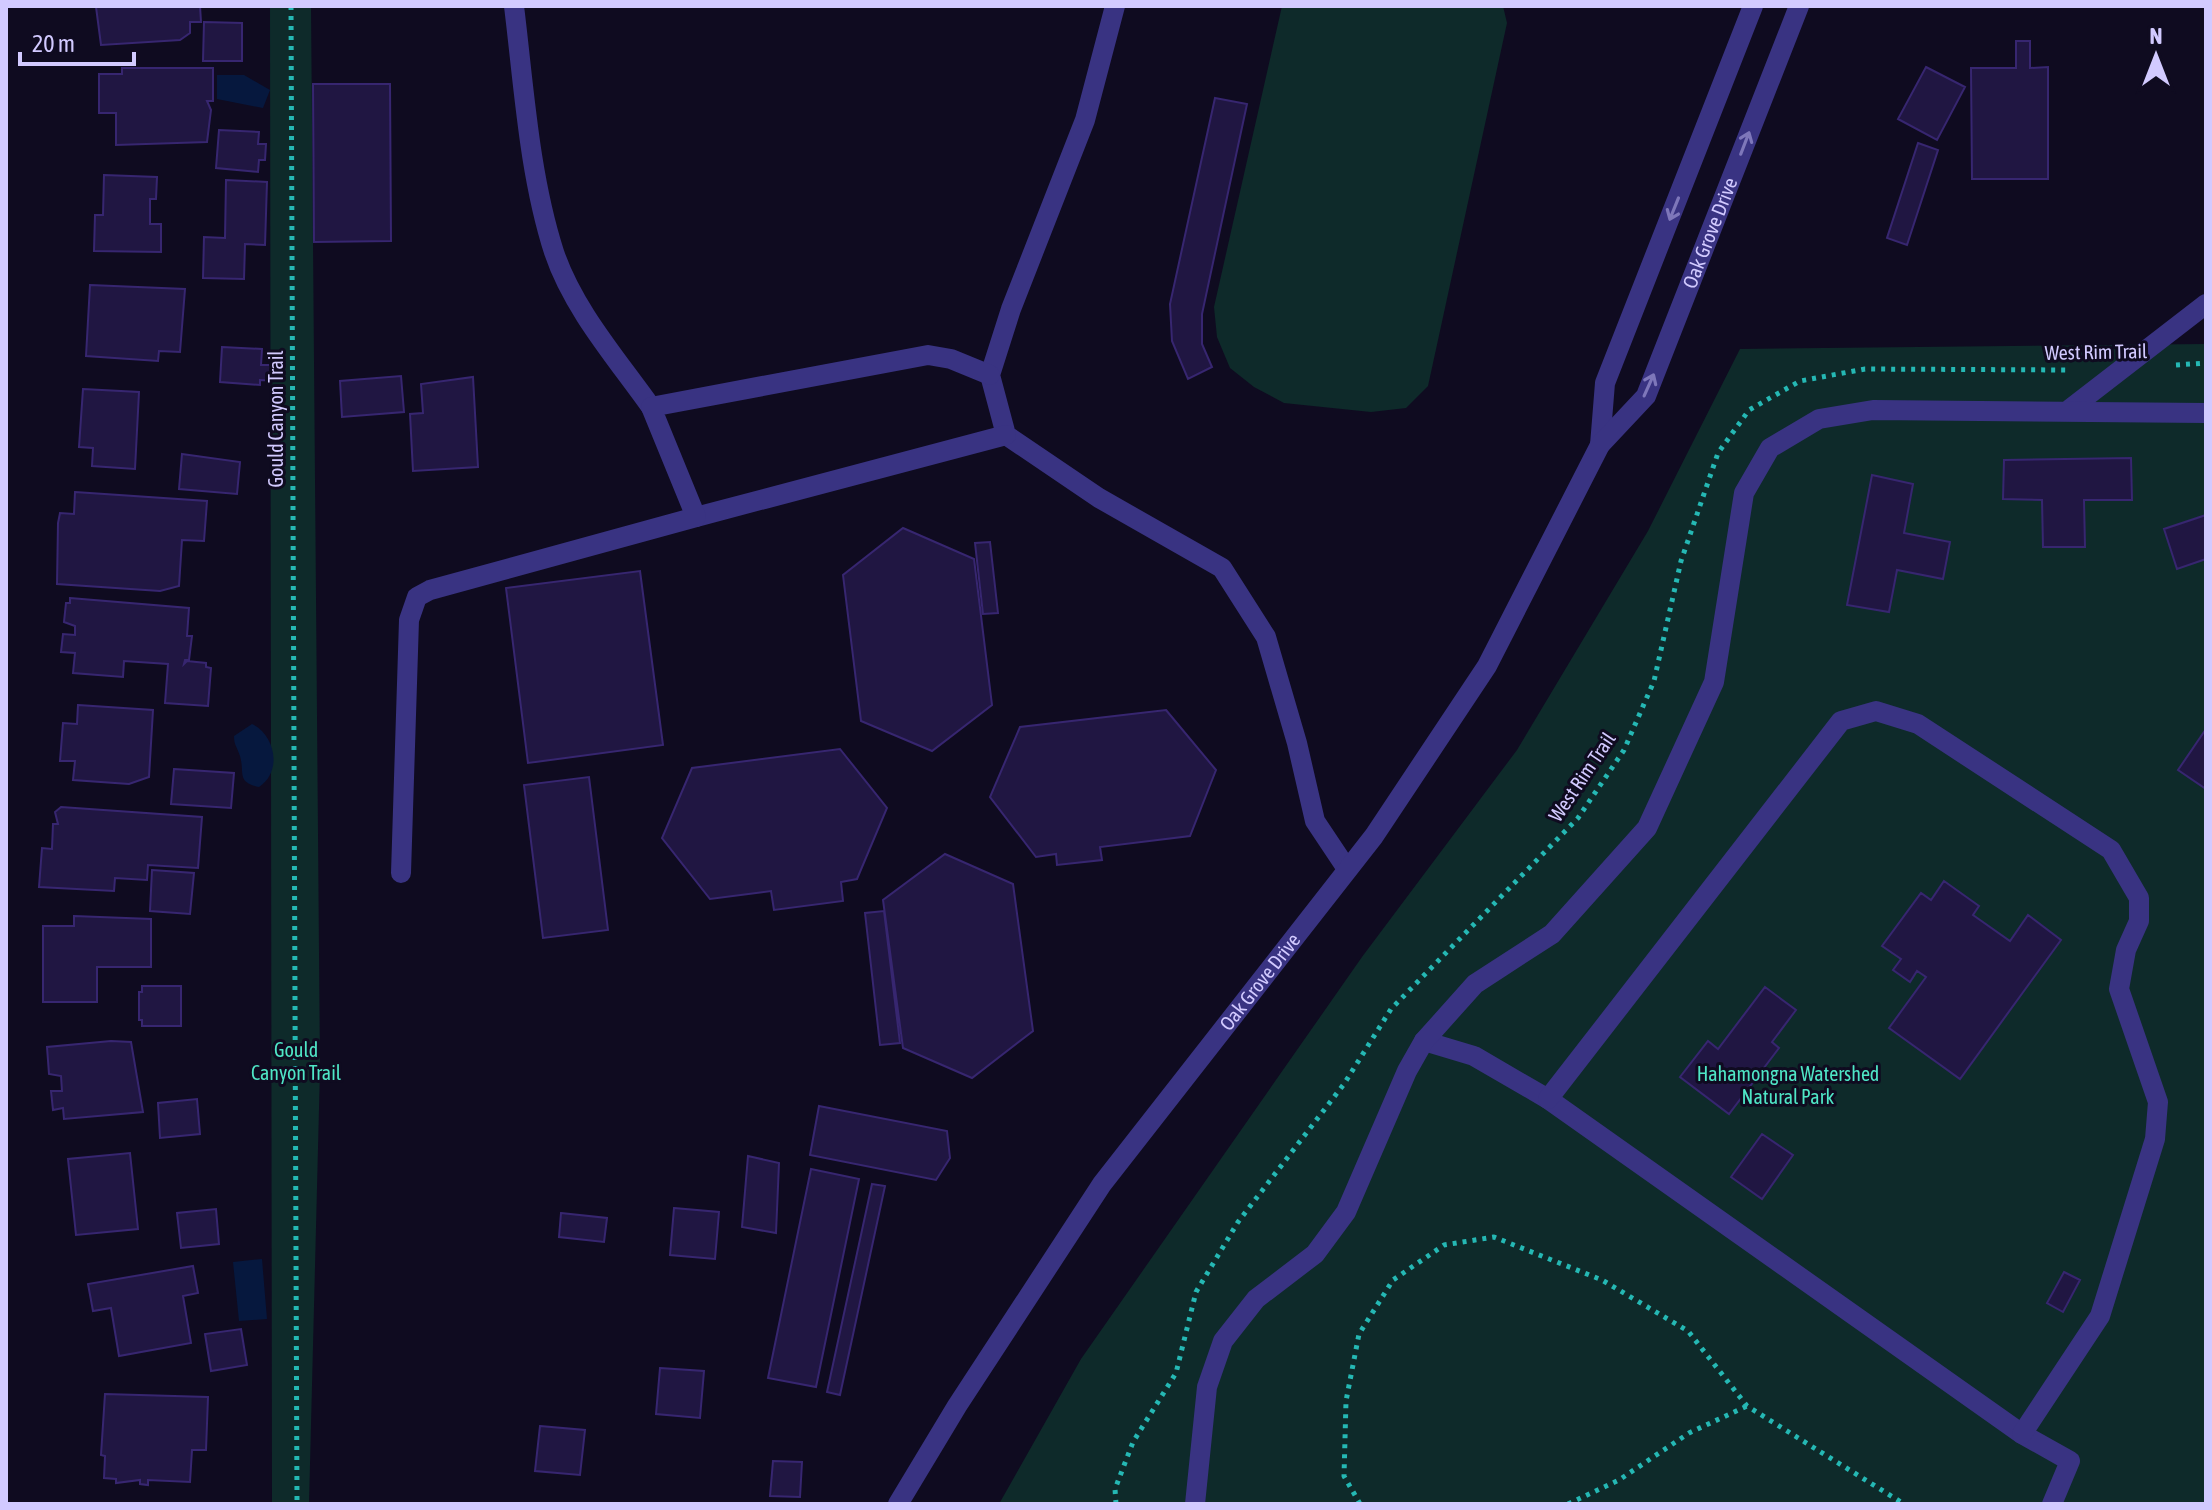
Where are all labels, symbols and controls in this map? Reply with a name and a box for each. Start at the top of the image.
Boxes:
scale bar [20,16,134,66]
north arrow [2116,16,2196,96]
text: N [2150,23,2162,49]
text: 20 m [32,30,75,57]
one-way arrow [1739,131,1753,156]
street label: Oak Grove Drive [1677,174,1742,291]
one-way arrow [1665,196,1680,221]
street label: West Rim Trail [2045,339,2148,364]
street label: Gould Canyon Trail [264,350,287,488]
one-way arrow [1643,373,1658,398]
street label: West Rim Trail [1543,727,1620,826]
street label: Oak Grove Drive [1214,928,1305,1035]
park label: Gould Canyon Trail [251,1038,342,1084]
park label: Hahamongna Watershed Natural Park [1697,1062,1879,1108]

